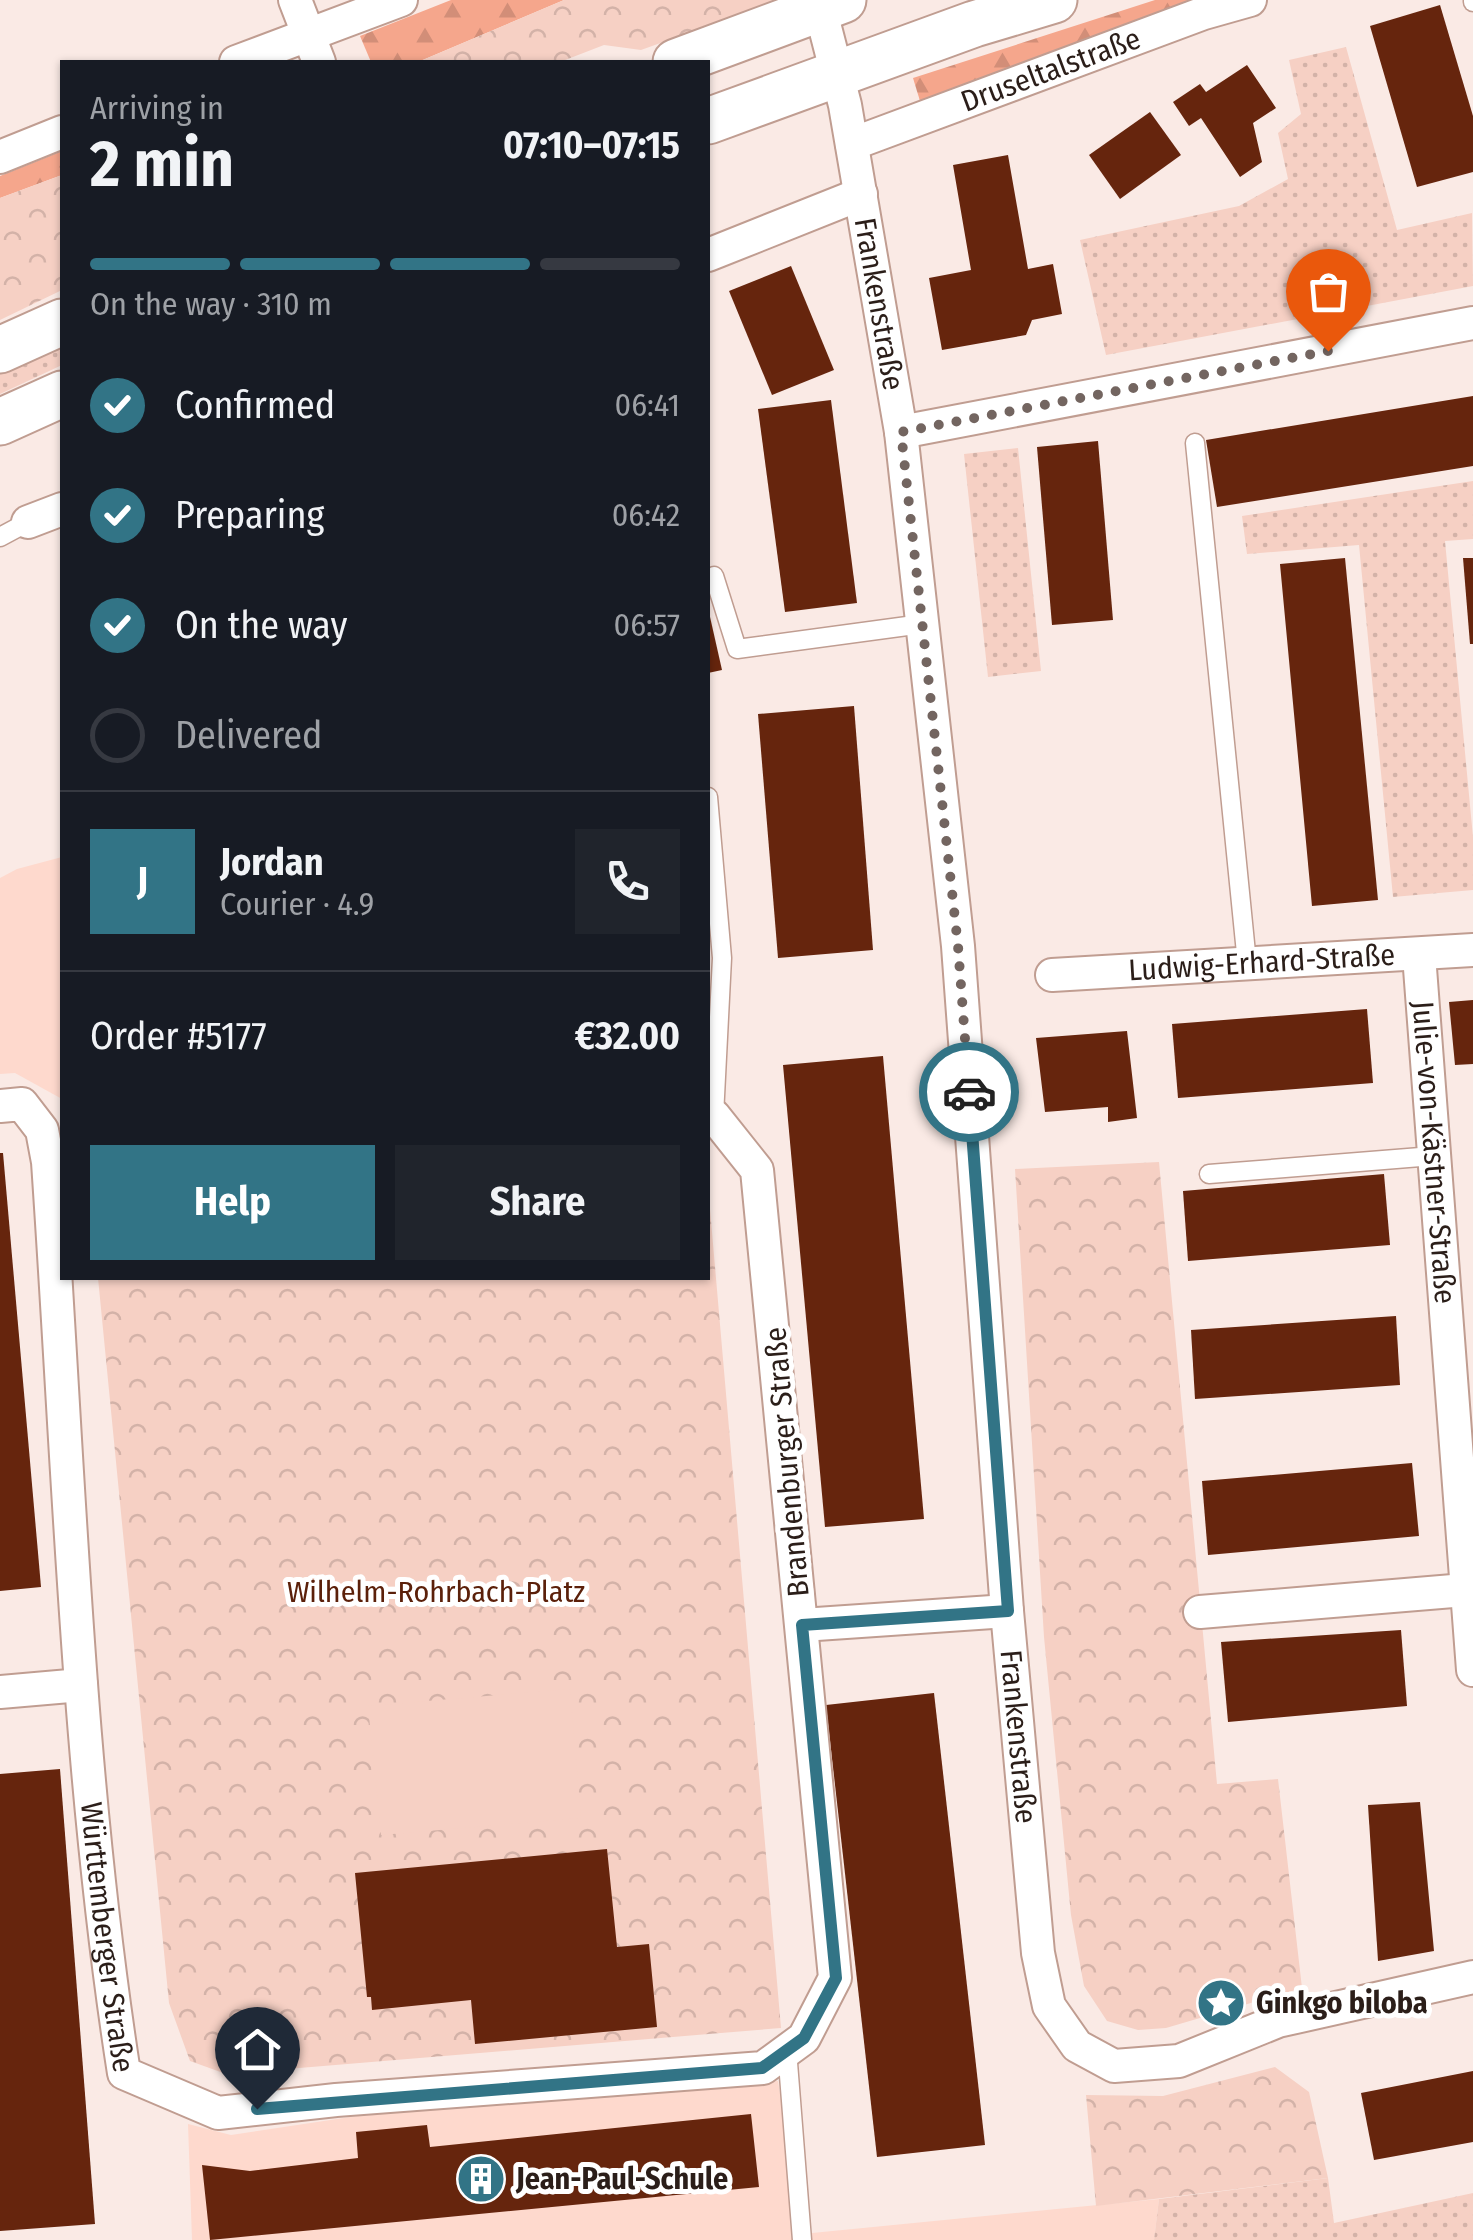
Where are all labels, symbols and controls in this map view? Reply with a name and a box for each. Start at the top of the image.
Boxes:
street label: Druseltalstraße [956,20,1145,120]
text: Arriving in [90,89,224,127]
text: 07:10–07:15 [503,122,680,168]
text: 2 min [90,125,234,203]
street label: Frankenstraße [847,215,912,393]
pin [1286,249,1371,352]
icon: bag [1301,264,1356,319]
text: On the way · 310 m [90,285,332,323]
icon: check [90,378,145,433]
text: Confirmed [175,382,335,428]
text: 06:41 [615,386,680,424]
icon: check [90,488,145,543]
text: Preparing [175,492,324,538]
text: 06:42 [612,496,680,534]
icon: check [90,598,145,653]
text: On the way [175,602,347,648]
text: 06:57 [614,606,680,644]
text: Delivered [175,712,322,758]
button: phone [575,829,680,934]
text: Jordan [220,839,324,885]
text: J [137,858,148,904]
text: Courier · 4.9 [220,885,374,923]
street label: Ludwig-Erhard-Straße [1127,937,1396,988]
street label: Julie-von-Kästner-Straße [1405,1000,1463,1305]
text: Order #5177 [90,1013,267,1059]
text: €32.00 [575,1013,680,1059]
courier [919,1042,1019,1142]
icon: car [942,1065,997,1120]
button: Help [90,1145,375,1260]
button: Share [395,1145,680,1260]
street label: Brandenburger Straße [757,1326,817,1598]
park label: Wilhelm-Rohrbach-Platz [287,1574,585,1610]
street label: Frankenstraße [993,1648,1044,1825]
street label: Württemberger Straße [73,1800,142,2075]
place icon: Ginkgo biloba [1195,1977,1247,2029]
place label: Ginkgo biloba [1256,1985,1428,2021]
pin [215,2007,300,2110]
icon: home [230,2022,285,2077]
building icon: Jean-Paul-Schule [455,2153,507,2205]
place label: Jean-Paul-Schule [515,2161,728,2197]

